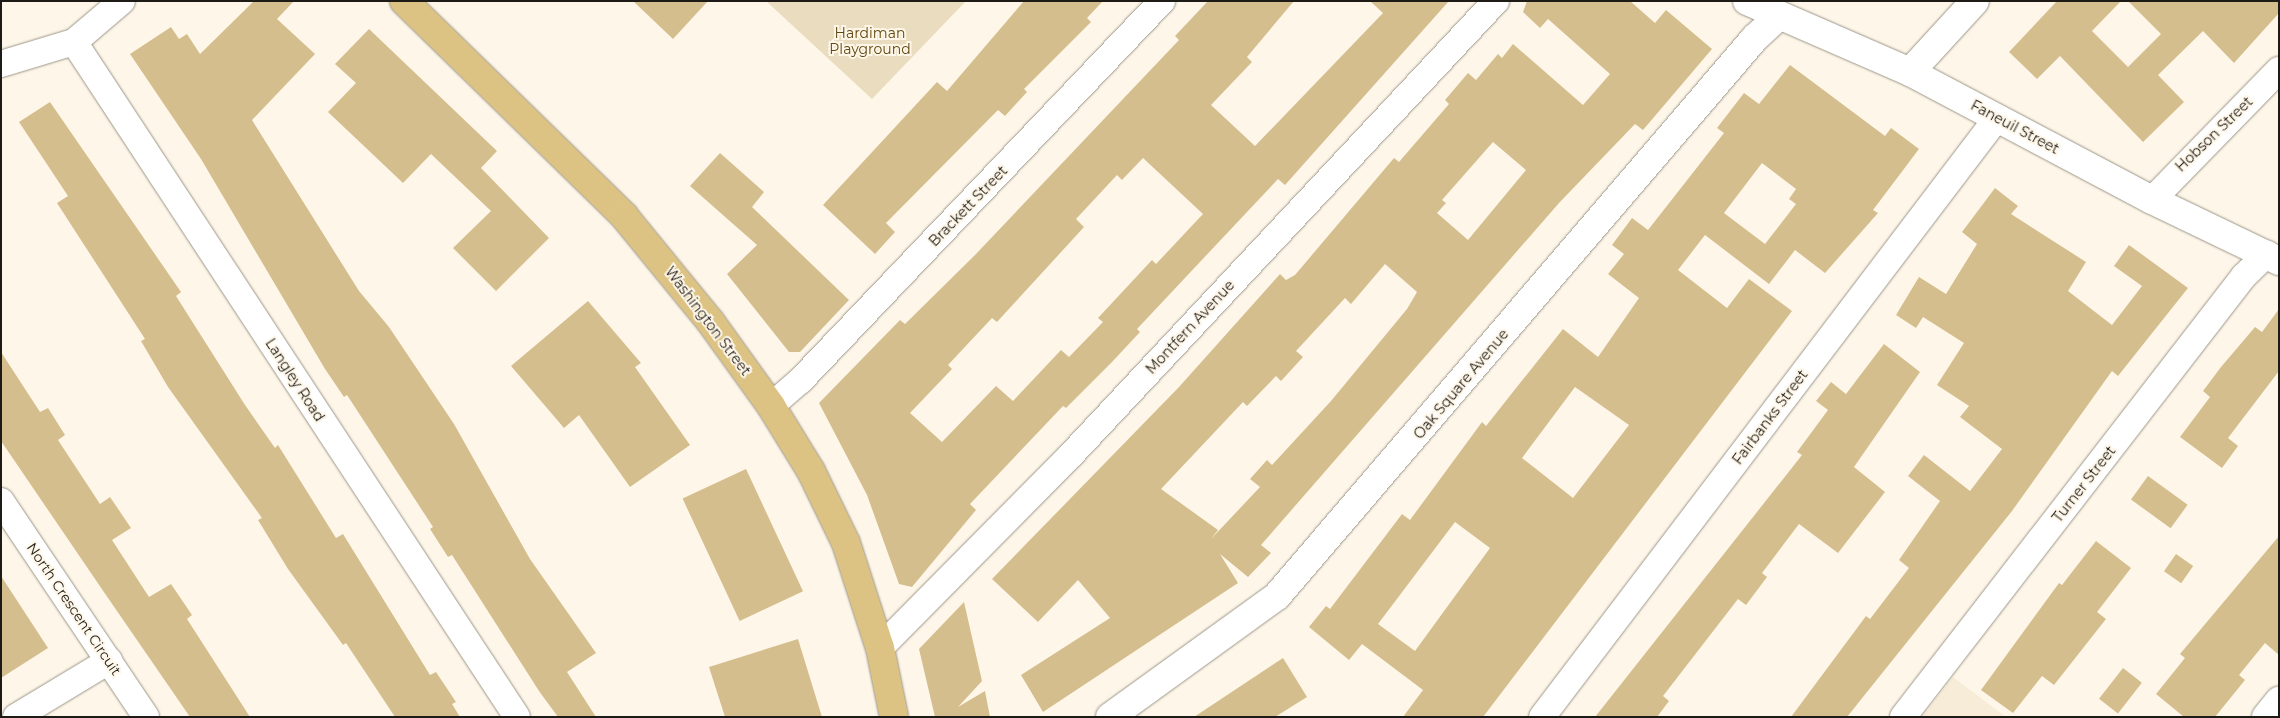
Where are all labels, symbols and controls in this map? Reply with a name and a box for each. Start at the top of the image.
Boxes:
park label: Hardiman Playground [829,25,911,58]
street label: Hobson Street [2172,93,2256,175]
street label: Faneuil Street [1968,97,2062,157]
street label: Brackett Street [925,162,1011,250]
street label: Washington Street [662,263,754,379]
street label: Montfern Avenue [1142,277,1238,377]
street label: Oak Square Avenue [1410,326,1512,442]
street label: Langley Road [262,335,328,425]
street label: Fairbanks Street [1729,366,1811,468]
street label: Turner Street [2049,442,2119,526]
street label: North Crescent Circuit [23,540,125,678]

